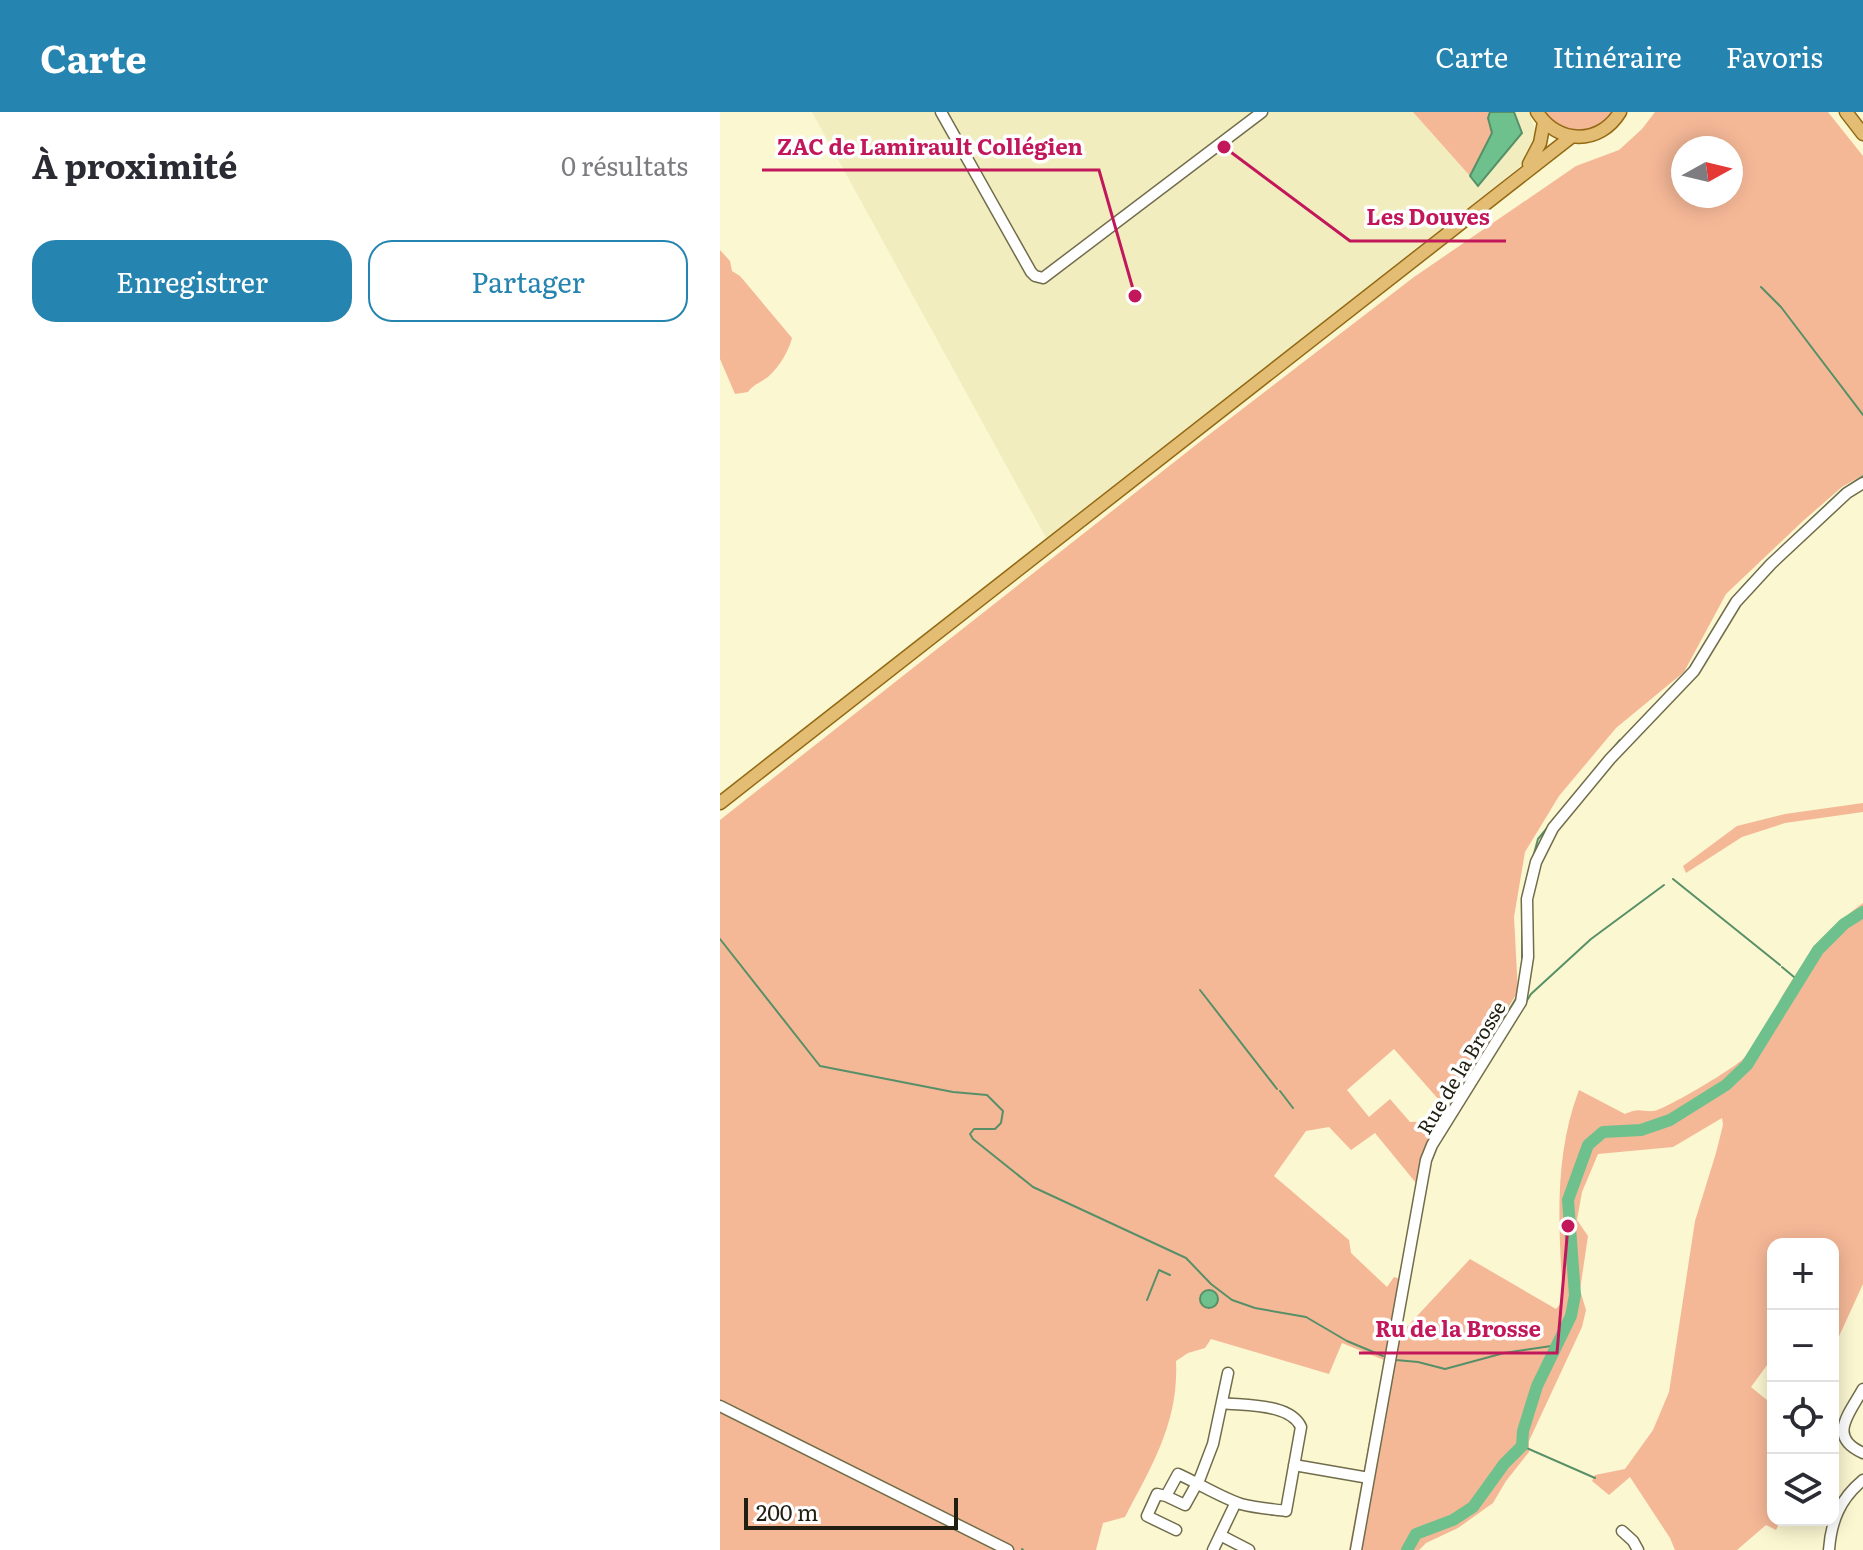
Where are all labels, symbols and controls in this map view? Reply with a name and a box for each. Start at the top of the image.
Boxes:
text: Carte [40,28,147,85]
text: Carte [1435,35,1508,77]
text: Itinéraire [1552,35,1682,77]
text: Favoris [1726,35,1823,77]
callout: ZAC de Lamirault Collégien [762,124,1099,170]
text: ZAC de Lamirault Collégien [777,129,1083,162]
north arrow [1671,136,1743,208]
text: À proximité [32,139,237,189]
text: 0 résultats [561,145,688,184]
callout: Les Douves [1350,195,1506,241]
text: Les Douves [1366,199,1490,232]
button: Enregistrer [32,240,352,322]
button: Partager [368,240,688,322]
street label: Rue de la Brosse [1408,995,1512,1139]
map controls [1767,1238,1839,1526]
button: + [1767,1238,1839,1310]
callout: Ru de la Brosse [1359,1307,1557,1353]
button: − [1767,1310,1839,1382]
text: Ru de la Brosse [1375,1311,1541,1344]
button: locate [1767,1382,1839,1454]
button: layers [1767,1454,1839,1526]
scale bar [744,1494,958,1530]
text: 200 m [756,1495,818,1528]

